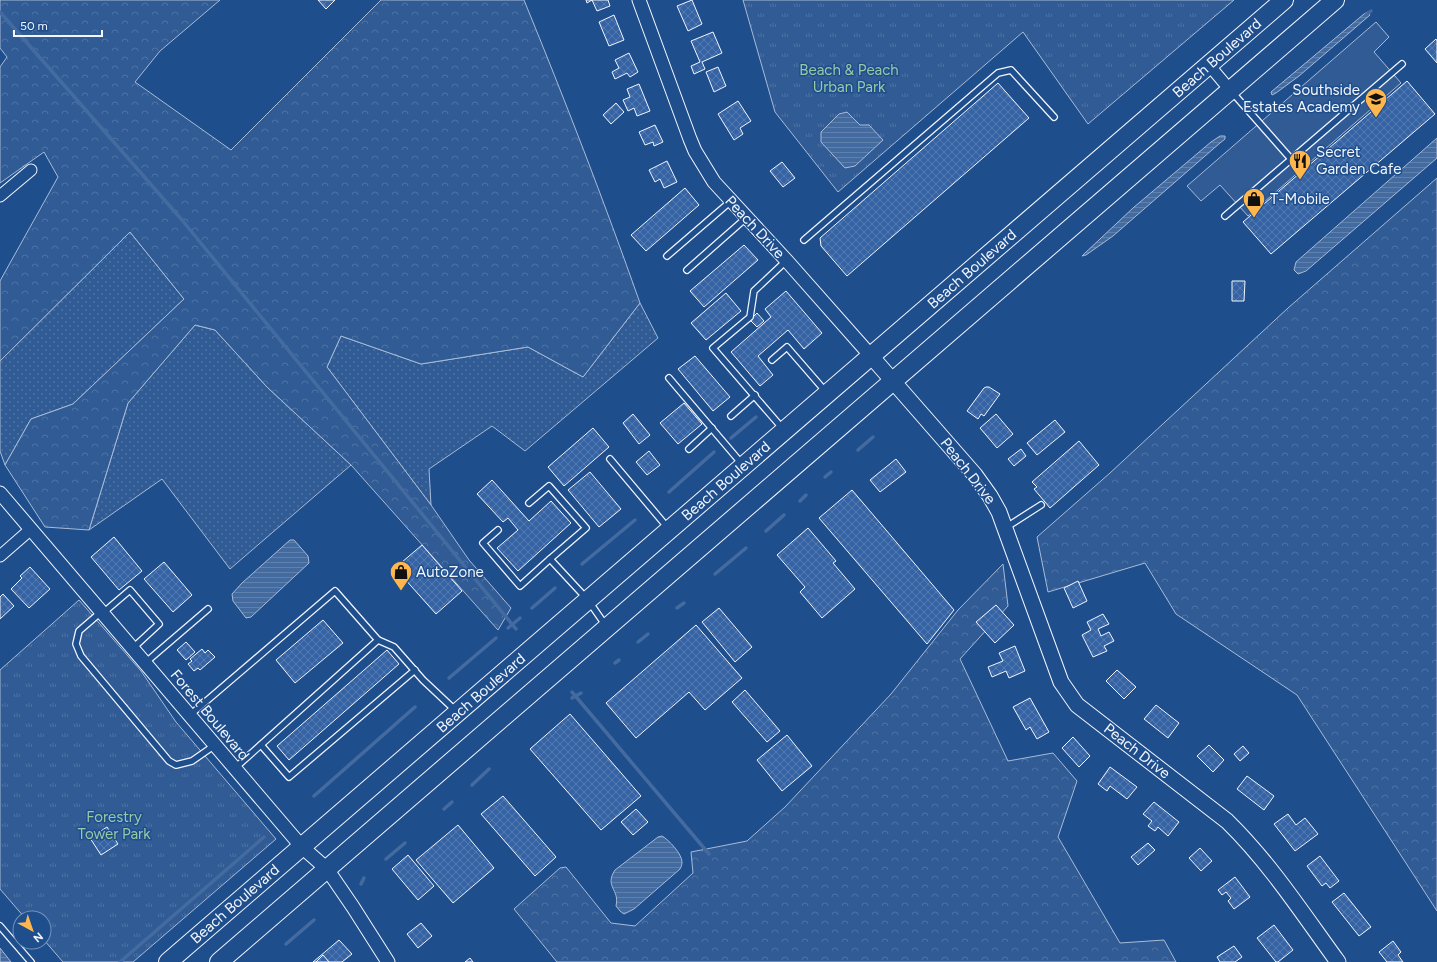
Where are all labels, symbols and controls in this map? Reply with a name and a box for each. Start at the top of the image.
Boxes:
scale bar [14,12,102,38]
street label: Beach Boulevard [1169,15,1265,101]
text: 50 m [20,19,48,33]
park label: Beach & Peach Urban Park [799,61,899,96]
place label: Southside Estates Academy [1243,81,1360,116]
school or university icon: Southside Estates Academy [1363,86,1389,119]
place label: Secret Garden Cafe [1316,143,1401,178]
restaurant icon: Secret Garden Cafe [1287,148,1313,181]
shop icon: T-Mobile [1241,186,1267,219]
place label: T-Mobile [1270,190,1330,208]
street label: Peach Drive [721,192,789,262]
street label: Beach Boulevard [924,226,1020,312]
street label: Peach Drive [937,434,999,508]
street label: Beach Boulevard [678,438,774,524]
shop icon: AutoZone [388,559,414,592]
place label: AutoZone [416,563,484,581]
street label: Beach Boulevard [433,650,529,736]
street label: Forest Boulevard [167,666,253,764]
street label: Peach Drive [1100,720,1174,782]
park label: Forestry Tower Park [78,808,151,843]
street label: Beach Boulevard [187,861,283,947]
north arrow [12,910,52,950]
text: N [31,930,46,945]

